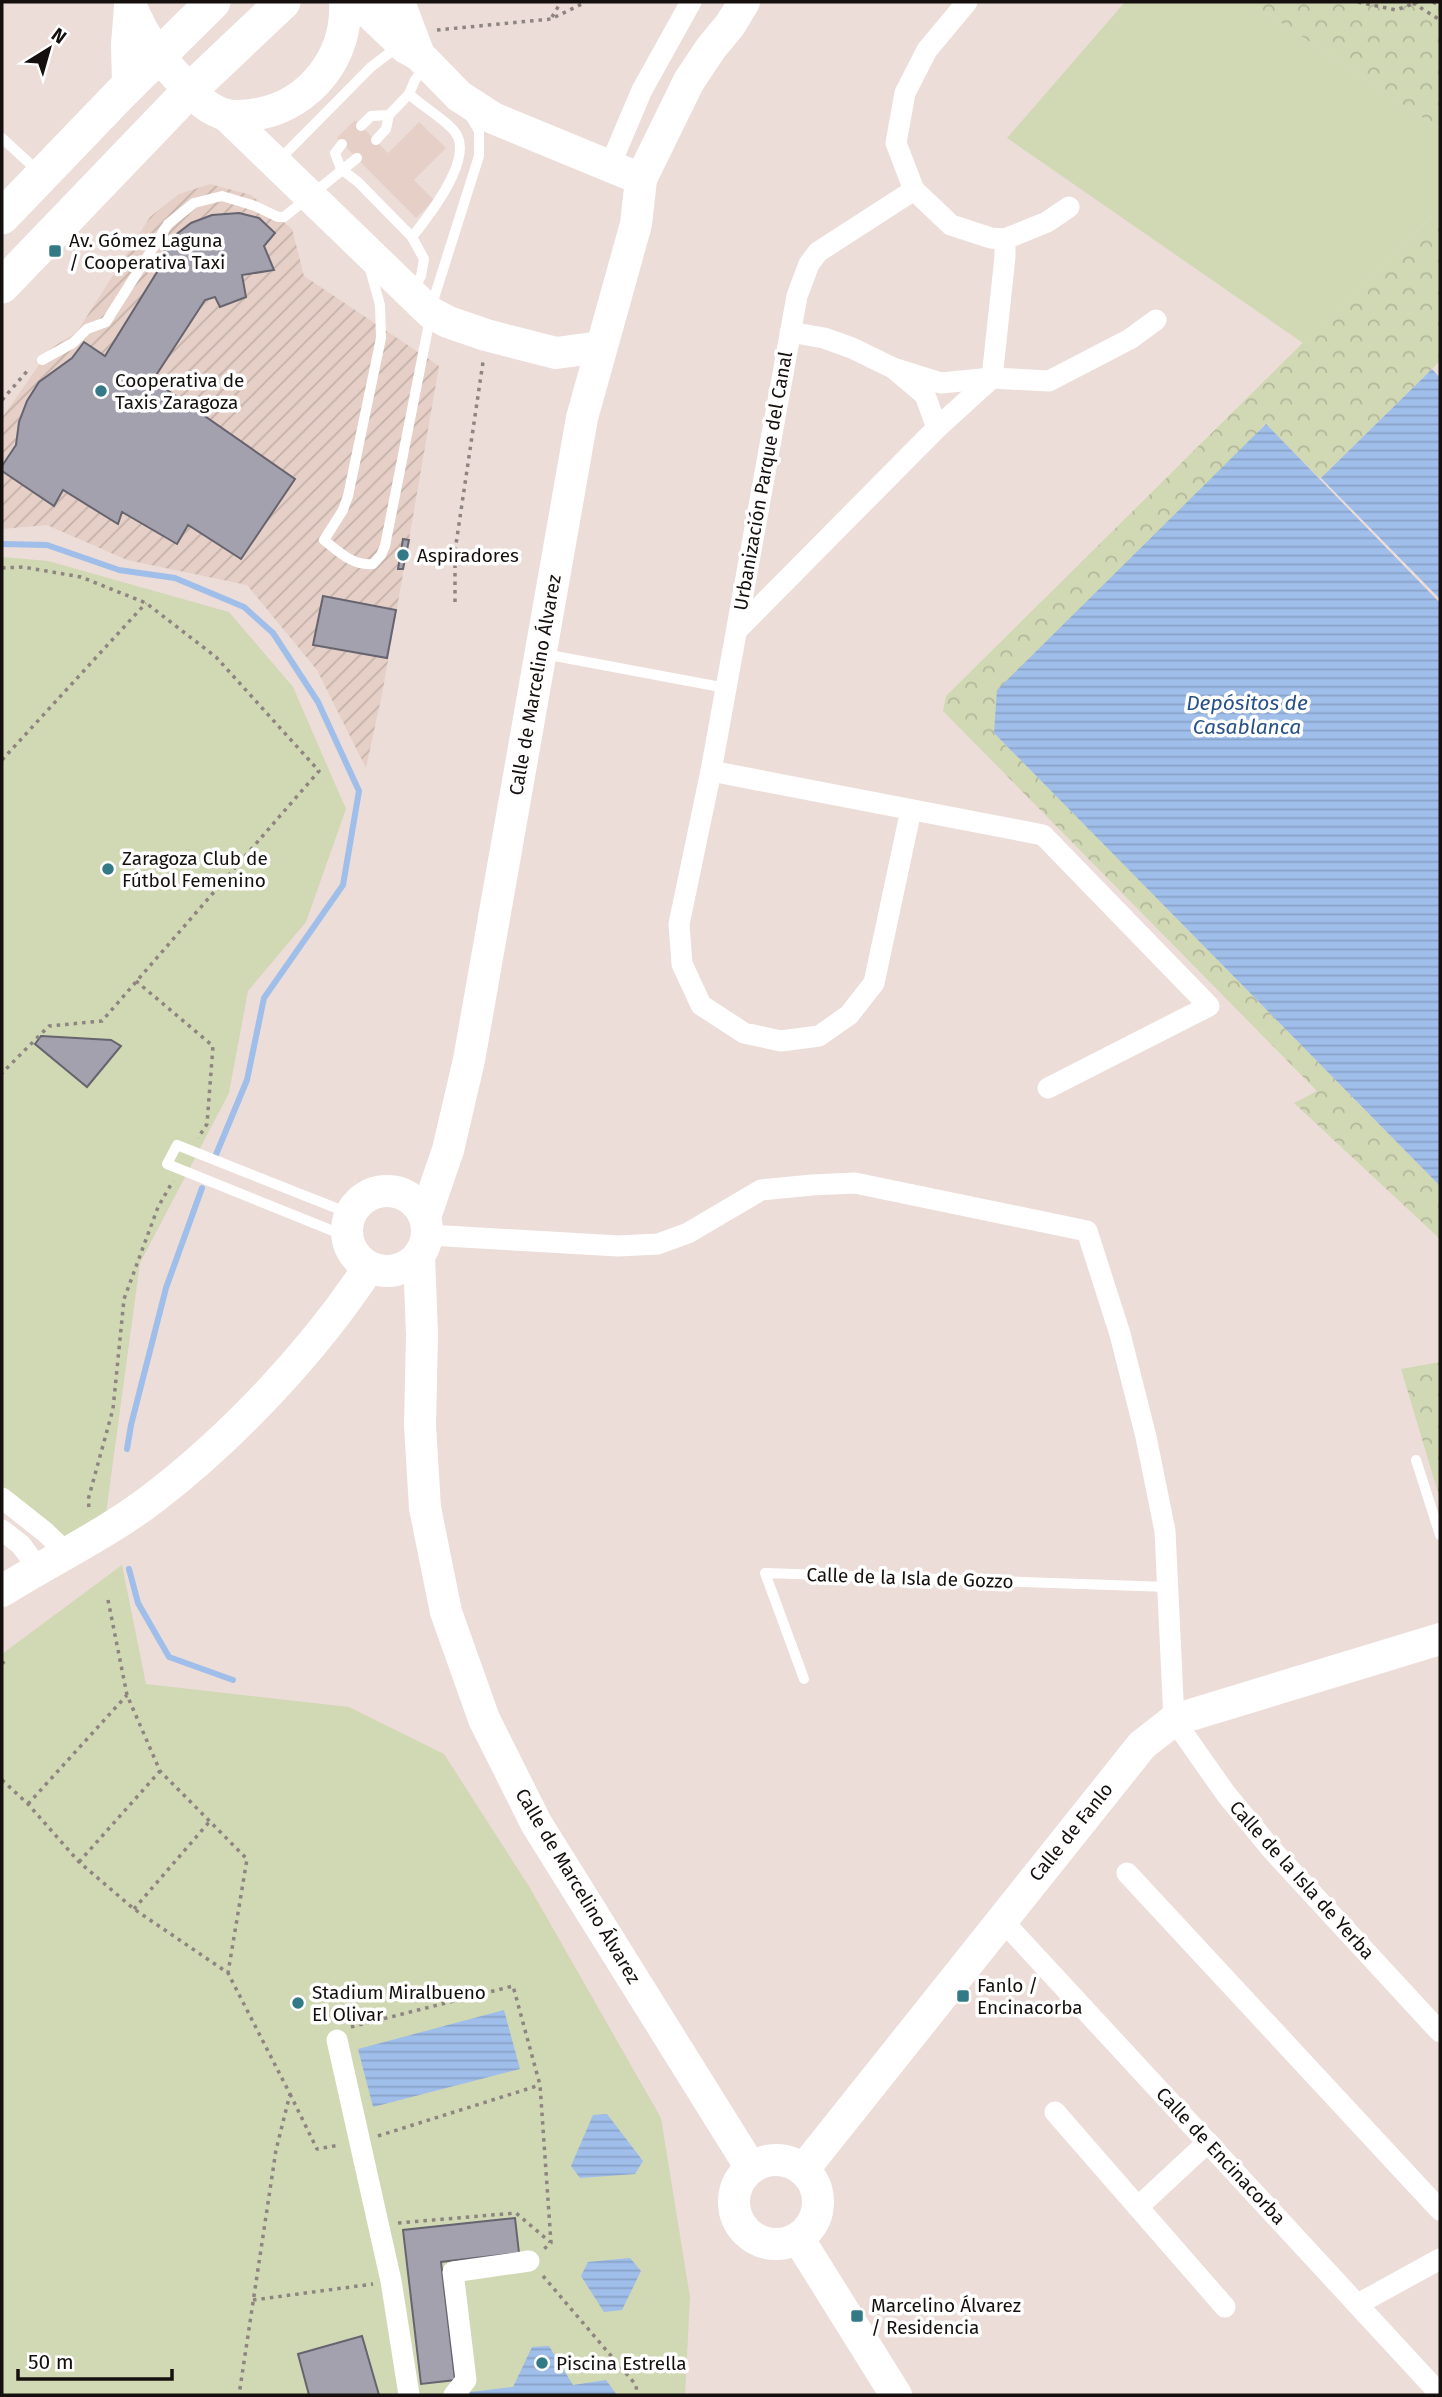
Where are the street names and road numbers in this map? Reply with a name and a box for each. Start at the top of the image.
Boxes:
street label: Urbanización Parque del Canal [729,349,797,612]
street label: Calle de Marcelino Álvarez [504,573,566,797]
street label: Calle de la Isla de Gozzo [806,1563,1014,1593]
street label: Calle de Fanlo [1024,1778,1118,1886]
street label: Calle de Marcelino Álvarez [510,1784,646,1988]
street label: Calle de la Isla de Yerba [1225,1796,1379,1964]
street label: Calle de Encinacorba [1151,2083,1291,2229]

